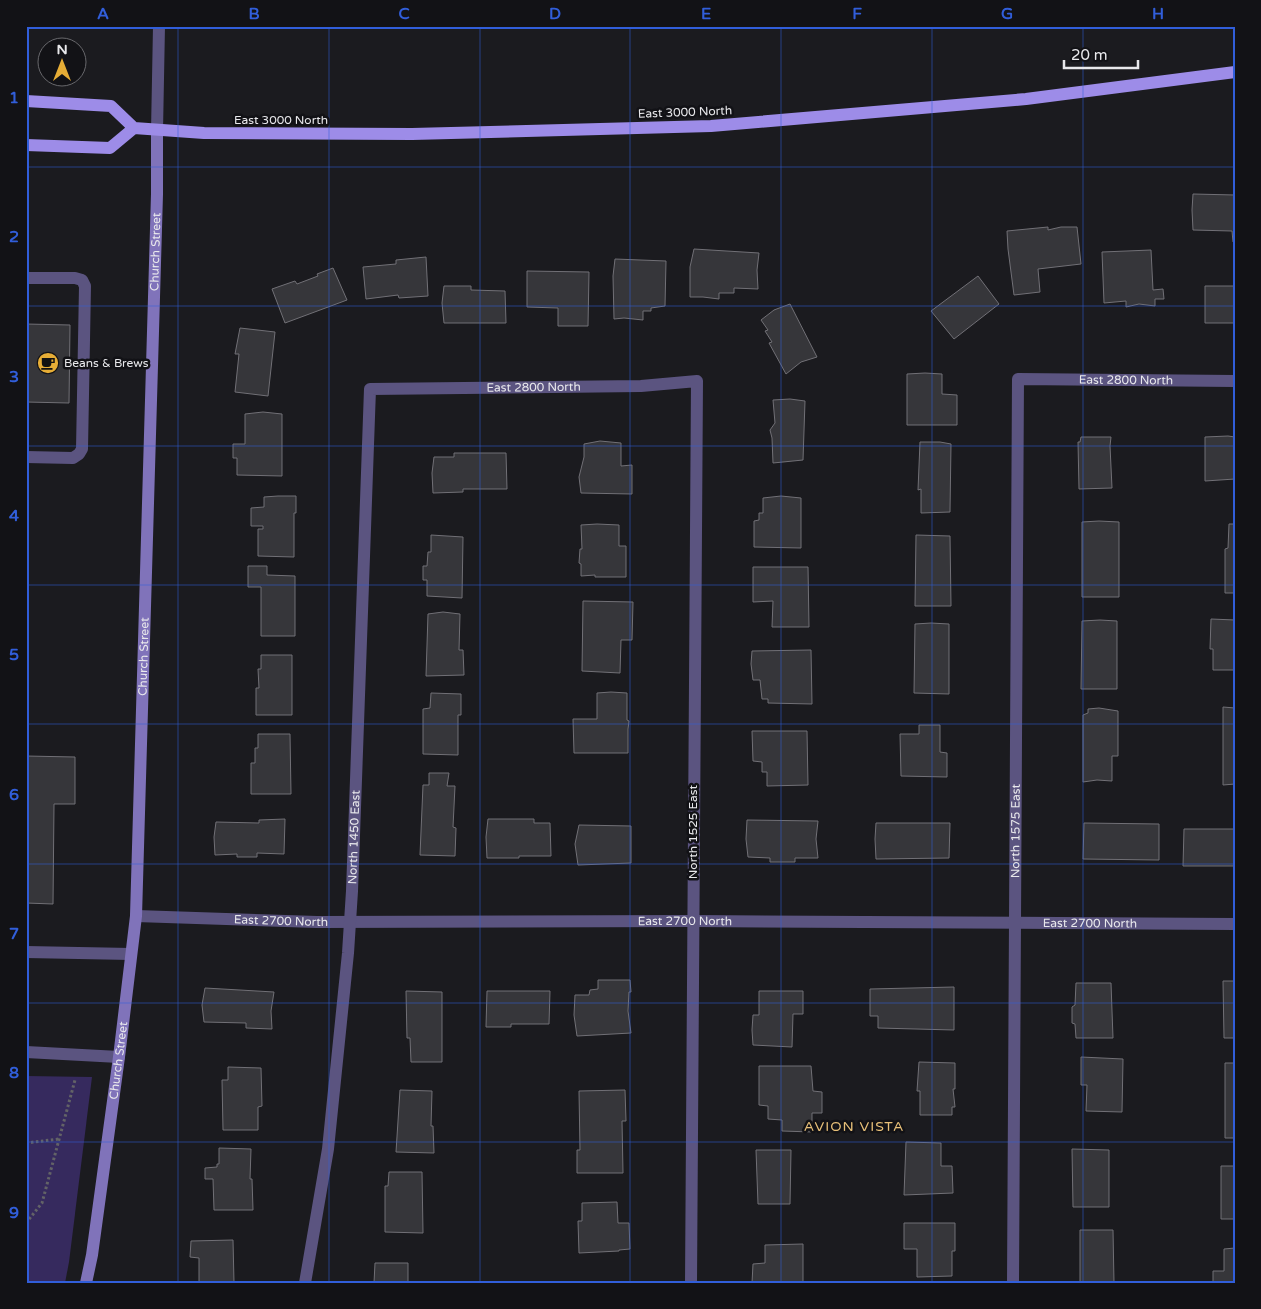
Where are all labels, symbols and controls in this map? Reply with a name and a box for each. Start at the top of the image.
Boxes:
text: A [97,4,109,24]
text: B [248,4,260,24]
text: C [398,4,410,24]
text: D [549,4,561,24]
text: E [701,4,711,24]
text: F [852,4,862,24]
text: G [1001,4,1013,24]
text: H [1152,4,1164,24]
north arrow [38,38,88,88]
scale bar [1064,38,1137,70]
text: N [56,41,68,58]
text: 20 m [1071,46,1108,64]
text: 1 [9,88,19,108]
street label: East 3000 North [638,103,732,121]
street label: East 3000 North [234,113,328,127]
street label: Church Street [147,212,163,291]
text: 2 [9,227,19,247]
cafe icon: Beans & Brews [36,351,60,375]
place label: Beans & Brews [64,356,149,370]
text: 3 [9,367,19,387]
street label: East 2800 North [1079,373,1173,387]
street label: East 2800 North [486,380,581,395]
text: 4 [9,506,19,526]
street label: Church Street [135,617,152,696]
text: 5 [9,645,19,665]
street label: North 1575 East [1008,783,1023,878]
street label: North 1525 East [686,784,700,879]
text: 6 [9,785,19,805]
street label: North 1450 East [345,789,363,885]
street label: East 2700 North [234,912,328,929]
street label: East 2700 North [638,914,732,928]
street label: East 2700 North [1043,916,1137,930]
text: 7 [9,924,19,944]
street label: Church Street [106,1020,130,1100]
text: 8 [9,1063,19,1083]
district label: AVION VISTA [804,1118,904,1135]
text: 9 [9,1203,19,1223]

